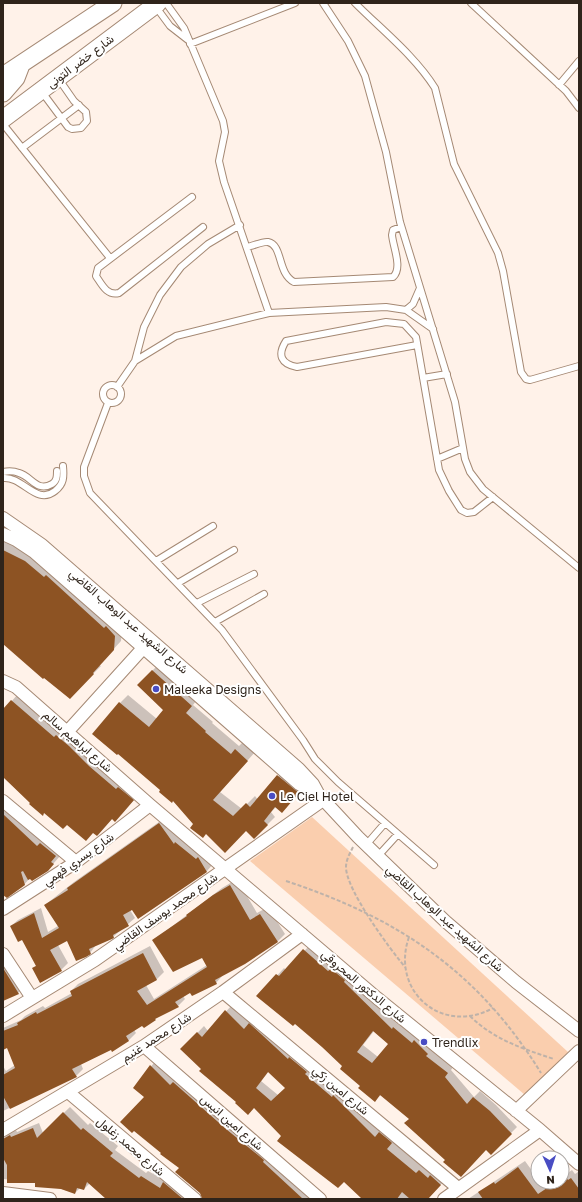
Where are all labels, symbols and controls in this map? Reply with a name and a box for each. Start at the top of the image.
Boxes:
street label: شارع خضر التونى [43,31,118,93]
street label: شارع الشهيد عبد الوهاب القاضي [64,565,192,679]
place label: Maleeka Designs [164,682,261,697]
marker: Maleeka Designs [151,684,161,694]
street label: شارع ابراهيم سالم [39,707,116,777]
place label: Le Ciel Hotel [280,789,354,804]
marker: Le Ciel Hotel [267,791,277,801]
street label: شارع يسري فهمي [40,829,118,892]
street label: شارع الشهيد عبد الوهاب القاضي [381,861,507,977]
street label: شارع محمد يوسف القاضي [110,869,222,955]
street label: شارع الدكتور المحروقي [317,946,409,1028]
street label: شارع محمد غنيم [118,1009,195,1067]
place label: Trendlix [432,1035,479,1050]
marker: Trendlix [419,1037,429,1047]
street label: شارع امين زكي [308,1062,372,1120]
street label: شارع امين انيس [196,1091,266,1155]
street label: شارع محمد زغلول [93,1113,168,1180]
north arrow [530,1150,570,1190]
text: N [546,1174,555,1187]

